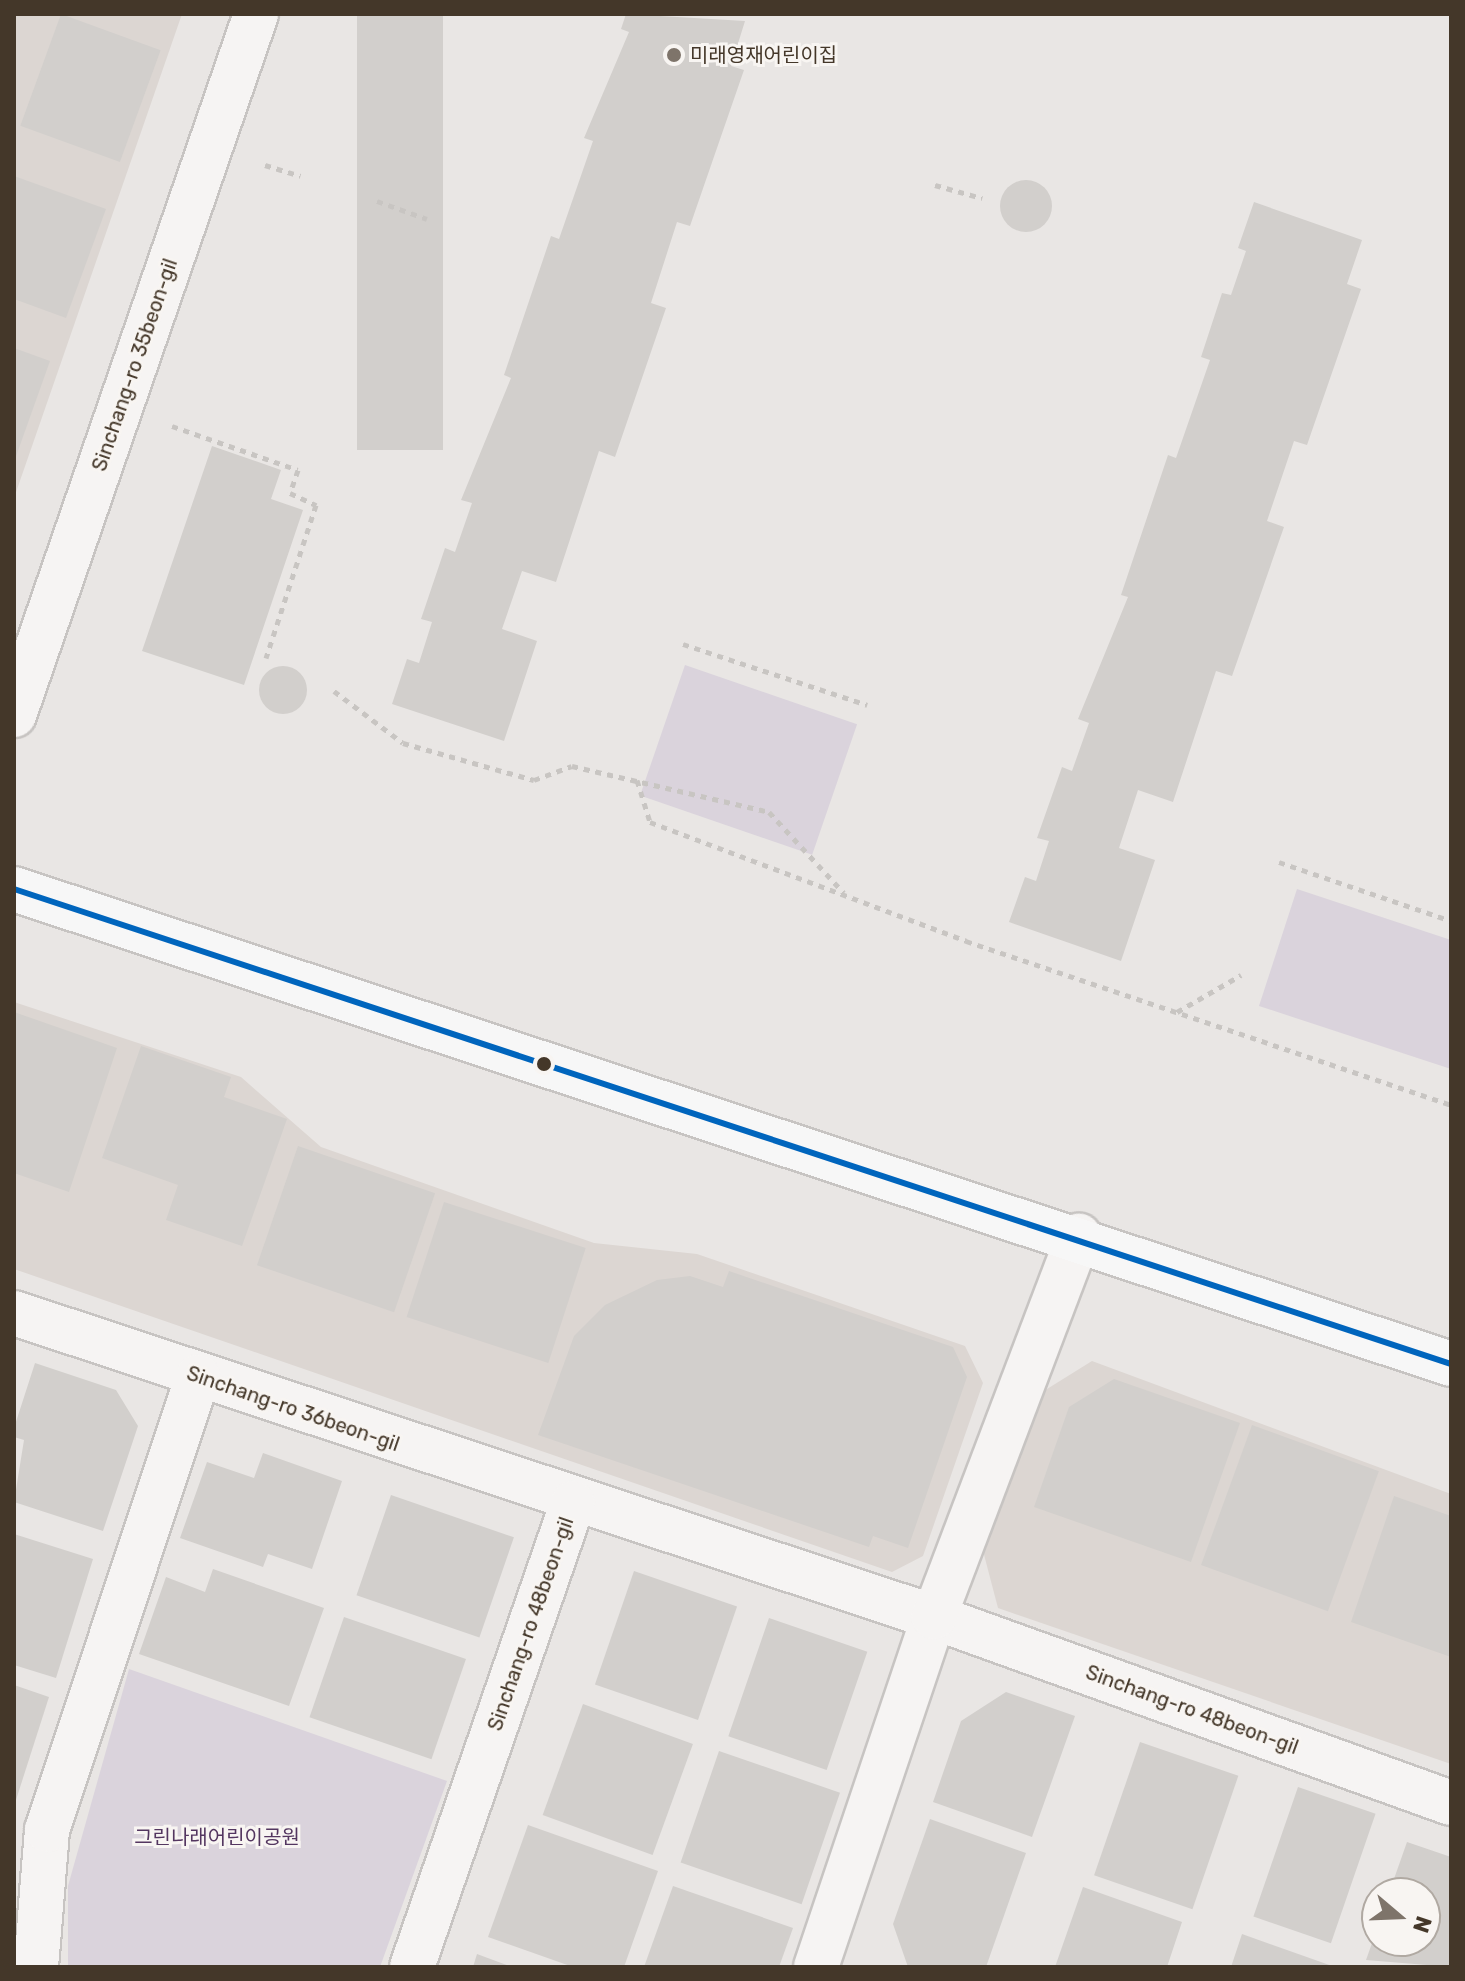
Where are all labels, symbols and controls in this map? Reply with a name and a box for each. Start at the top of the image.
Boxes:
place label: 미래영재어린이집 [690,43,837,67]
marker: 미래영재어린이집 [665,46,683,64]
street label: Sinchang-ro 35beon-gil [87,256,183,474]
unlabelled marker [536,1056,552,1072]
street label: Sinchang-ro 36beon-gil [184,1361,402,1457]
street label: Sinchang-ro 48beon-gil [483,1514,579,1734]
street label: Sinchang-ro 48beon-gil [1082,1660,1302,1760]
park label: 그린나래어린이공원 [134,1825,300,1849]
north arrow [1361,1877,1441,1957]
text: N [1407,1912,1438,1936]

